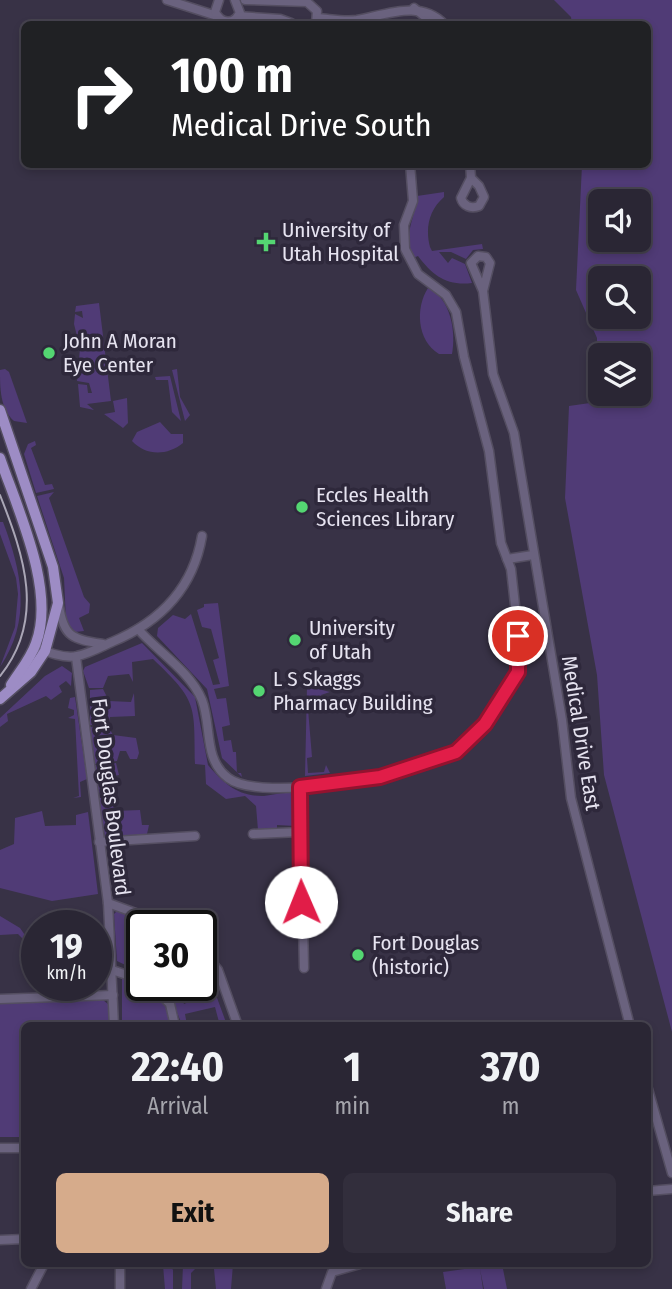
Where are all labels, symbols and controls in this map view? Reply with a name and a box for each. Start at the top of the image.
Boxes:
text: 100 m [171,46,293,105]
icon: right [56,49,147,140]
text: Medical Drive South [171,106,432,144]
map controls [588,189,651,406]
button: sound [588,189,651,252]
place label: University of Utah Hospital [282,217,399,267]
marker: University of Utah Hospital [256,232,276,252]
button: search [588,266,651,329]
place label: John A Moran Eye Center [63,328,177,378]
button: layers [588,343,651,406]
marker: John A Moran Eye Center [41,345,57,361]
place label: Eccles Health Sciences Library [316,482,455,532]
marker: Eccles Health Sciences Library [294,499,310,515]
pin [488,606,548,666]
place label: University of Utah [309,615,395,665]
icon: arrive [499,617,537,655]
marker: University of Utah [287,632,303,648]
street label: Medical Drive East [556,654,606,812]
place label: L S Skaggs Pharmacy Building [273,666,433,716]
marker: L S Skaggs Pharmacy Building [251,683,267,699]
street label: Fort Douglas Boulevard [86,697,136,897]
position arrow [264,865,338,939]
speed limit sign: 30 [126,910,217,1001]
text: 19 [50,925,83,967]
place label: Fort Douglas (historic) [372,930,479,980]
marker: Fort Douglas (historic) [350,947,366,963]
text: km/h [46,962,87,984]
text: 22:40 [131,1042,224,1092]
text: 1 [343,1042,361,1092]
text: 370 [481,1042,541,1092]
text: Arrival [147,1092,208,1120]
text: min [335,1092,370,1120]
text: m [502,1092,519,1120]
button: Exit [56,1173,329,1253]
button: Share [343,1173,616,1253]

